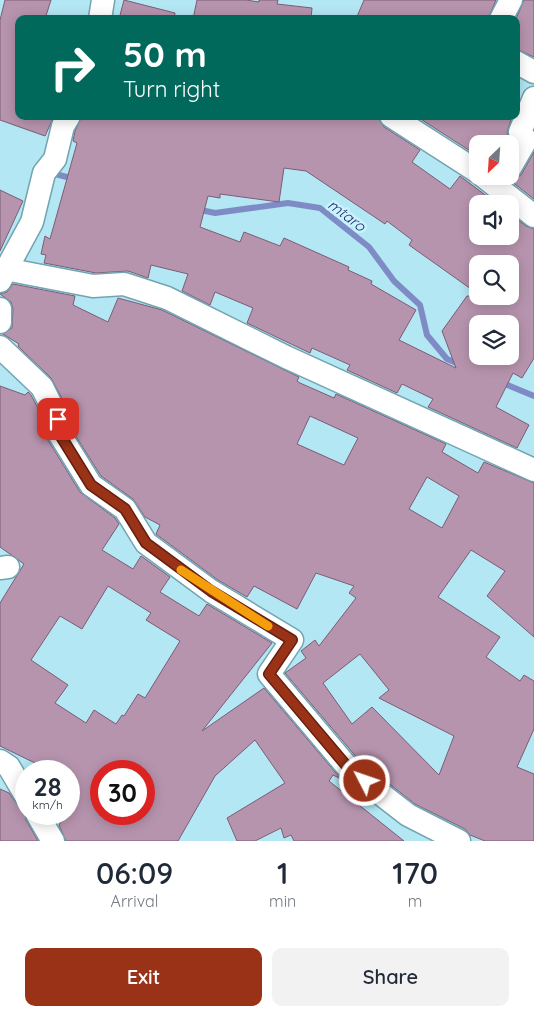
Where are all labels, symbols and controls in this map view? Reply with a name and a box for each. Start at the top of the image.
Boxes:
text: 50 m [123,32,207,76]
icon: right [40,35,105,100]
text: Turn right [123,75,220,103]
north arrow [469,135,519,185]
map controls [469,135,519,365]
water label: mtaro [324,195,370,236]
button: sound [469,195,519,245]
button: search [469,255,519,305]
button: layers [469,315,519,365]
pin [37,398,79,440]
icon: arrive [44,405,72,433]
position arrow [338,754,390,806]
speed limit sign: 30 [90,760,155,825]
text: 28 [34,771,61,802]
text: km/h [32,797,63,812]
text: 06:09 [96,854,173,892]
text: 1 [277,854,288,892]
text: 170 [392,854,438,892]
text: Arrival [111,891,158,911]
text: min [269,891,296,911]
text: m [408,891,422,911]
button: Exit [25,948,262,1006]
button: Share [272,948,509,1006]

